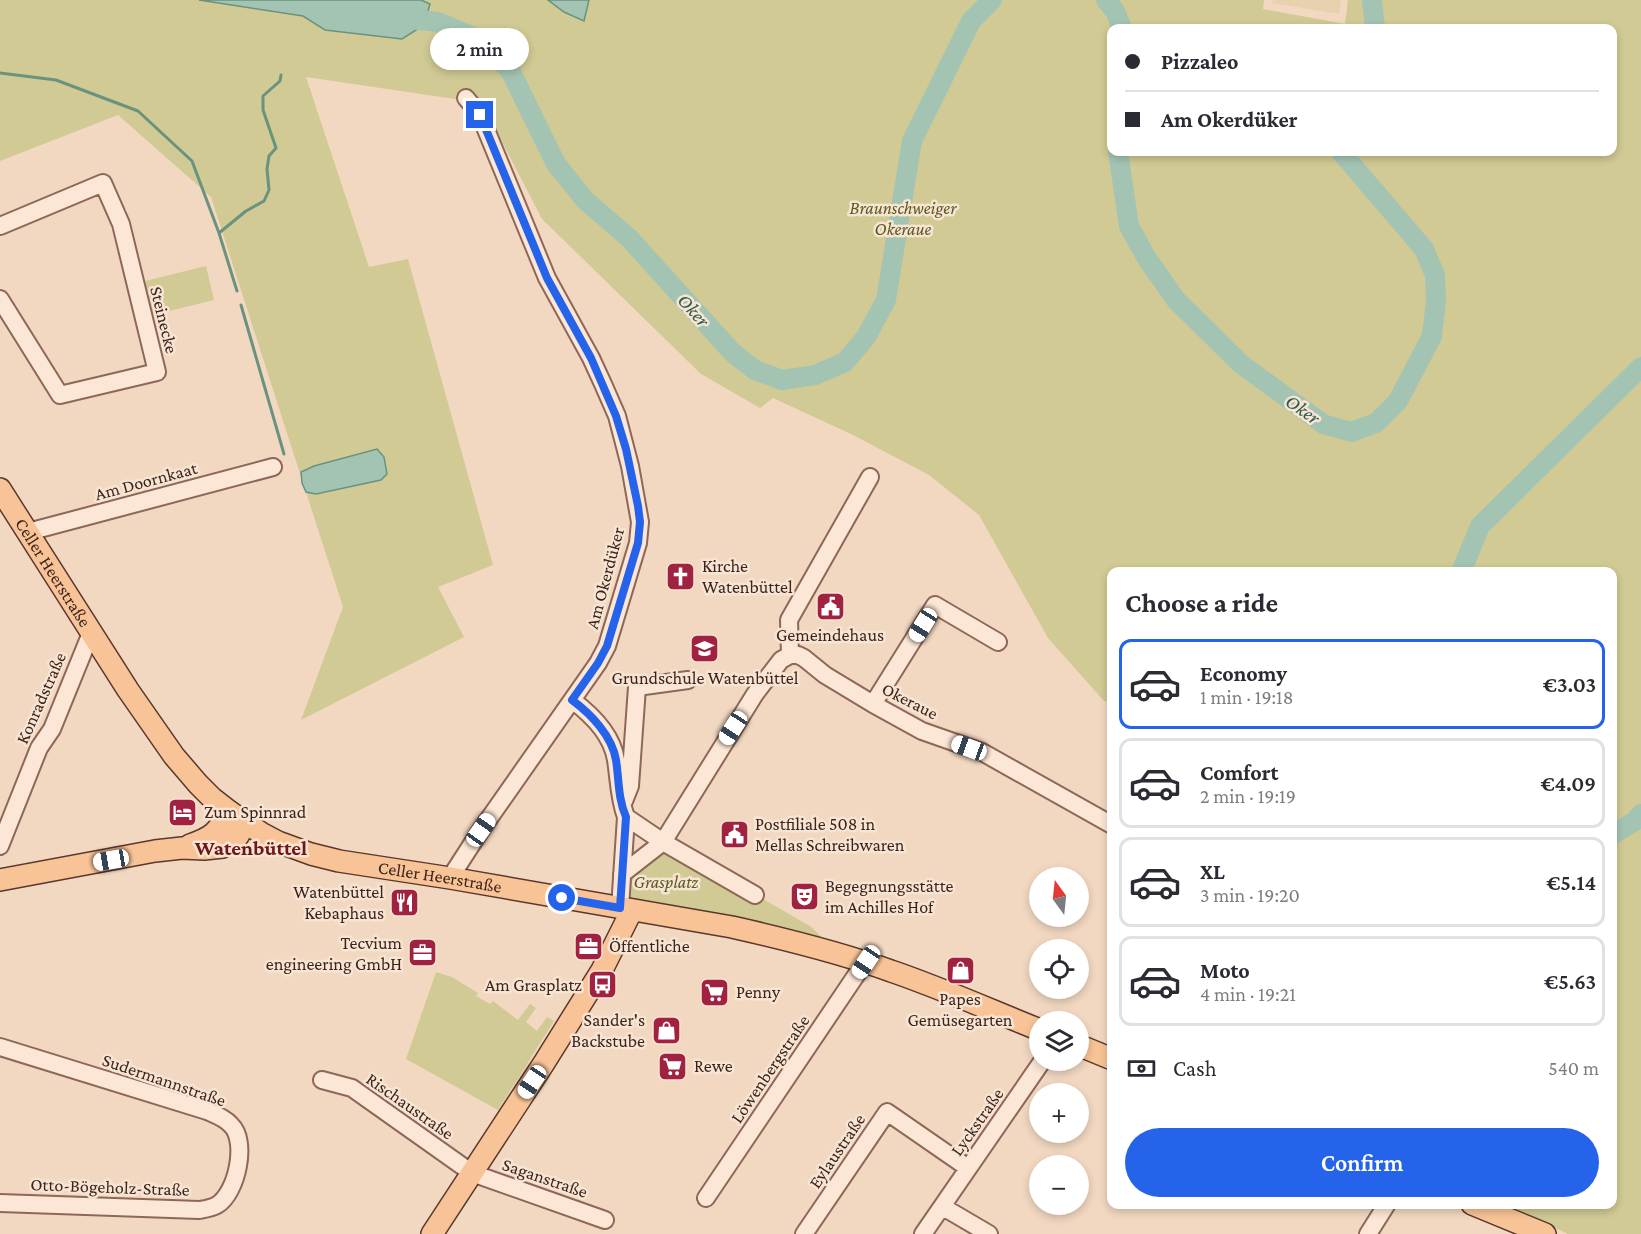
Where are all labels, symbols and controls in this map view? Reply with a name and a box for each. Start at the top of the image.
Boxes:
callout: 2 min [430,28,530,70]
text: 2 min [456,38,503,60]
text: Pizzaleo [1161,49,1239,74]
route end [466,101,493,128]
text: Am Okerdüker [1161,107,1298,132]
park label: Braunschweiger Okeraue [850,198,957,239]
street label: Steinecke [146,284,182,356]
water label: Oker [674,289,715,332]
water label: Oker [1282,390,1325,429]
street label: Am Doornkaat [93,457,200,504]
street label: Celler Heerstraße [11,514,95,631]
street label: Am Okerdüker [582,524,628,631]
place label: Kirche Watenbüttel [702,556,793,597]
church icon: Kirche Watenbüttel [665,560,697,592]
text: Choose a ride [1125,588,1278,618]
public building icon: Gemeindehaus [814,590,846,622]
car [906,605,940,645]
place label: Gemeindehaus [776,625,884,645]
school or university icon: Grundschule Watenbüttel [689,633,721,665]
street label: Konradstraße [12,649,70,747]
icon: car [1128,657,1182,711]
text: Economy [1200,661,1287,686]
place label: Grundschule Watenbüttel [612,668,799,688]
text: €3.03 [1543,672,1596,697]
street label: Okeraue [879,678,941,724]
text: 1 min · 19:18 [1200,686,1294,708]
car [716,708,750,748]
car [949,733,989,763]
icon: car [1128,756,1182,810]
text: Comfort [1200,760,1278,785]
text: €4.09 [1540,771,1596,796]
text: 2 min · 19:19 [1200,785,1296,807]
hotel icon: Zum Spinnrad [167,796,199,828]
place label: Zum Spinnrad [204,802,307,822]
car [463,810,499,850]
place label: Postfiliale 508 in Mellas Schreibwaren [755,814,905,855]
public building icon: Postfiliale 508 in Mellas Schreibwaren [718,818,750,850]
district label: Watenbüttel [194,836,307,860]
car [92,848,130,872]
icon: car [1128,855,1182,909]
street label: Celler Heerstraße [377,857,503,897]
text: XL [1200,859,1225,884]
north arrow [1029,867,1089,927]
map controls [1029,867,1089,1215]
text: €5.14 [1546,870,1596,895]
park label: Grasplatz [634,872,699,892]
place label: Begegnungsstätte im Achilles Hof [825,876,954,917]
theatre icon: Begegnungsstätte im Achilles Hof [788,880,820,912]
place label: Watenbüttel Kebaphaus [293,882,384,923]
route start [548,884,575,911]
text: 3 min · 19:20 [1200,884,1300,906]
restaurant icon: Watenbüttel Kebaphaus [389,886,421,918]
office icon: Öffentliche [572,930,604,962]
place label: Tecvium engineering GmbH [266,933,403,974]
place label: Öffentliche [609,936,690,956]
office icon: Tecvium engineering GmbH [407,937,439,969]
button: locate [1029,939,1089,999]
car [848,942,884,982]
shop icon: Papes Gemüsegarten [944,954,976,986]
icon: car [1128,954,1182,1008]
text: Moto [1200,958,1250,983]
bus stop icon: Am Grasplatz [587,969,619,1001]
text: €5.63 [1544,969,1596,994]
place label: Am Grasplatz [485,975,582,995]
supermarket icon: Penny [699,976,731,1008]
place label: Penny [736,982,781,1002]
text: 4 min · 19:21 [1200,983,1296,1005]
place label: Papes Gemüsegarten [907,989,1013,1030]
place label: Sander's Backstube [571,1010,645,1051]
street label: Löwenbergstraße [727,1011,813,1127]
button: layers [1029,1011,1089,1071]
shop icon: Sander's Backstube [650,1014,682,1046]
street label: Sudermannstraße [100,1050,228,1111]
supermarket icon: Rewe [657,1050,689,1082]
icon: cash [1125,1052,1158,1085]
place label: Rewe [694,1056,733,1076]
text: Cash [1173,1056,1217,1081]
text: 540 m [1548,1057,1599,1079]
car [514,1062,550,1102]
street label: Rischaustraße [362,1069,458,1143]
button: + [1029,1083,1089,1143]
street label: Lyckstraße [946,1084,1008,1160]
street label: Eylaustraße [805,1110,869,1192]
button: Confirm [1125,1128,1599,1197]
street label: Saganstraße [500,1154,590,1202]
button: − [1029,1155,1089,1215]
street label: Otto-Bögeholz-Straße [30,1174,190,1200]

